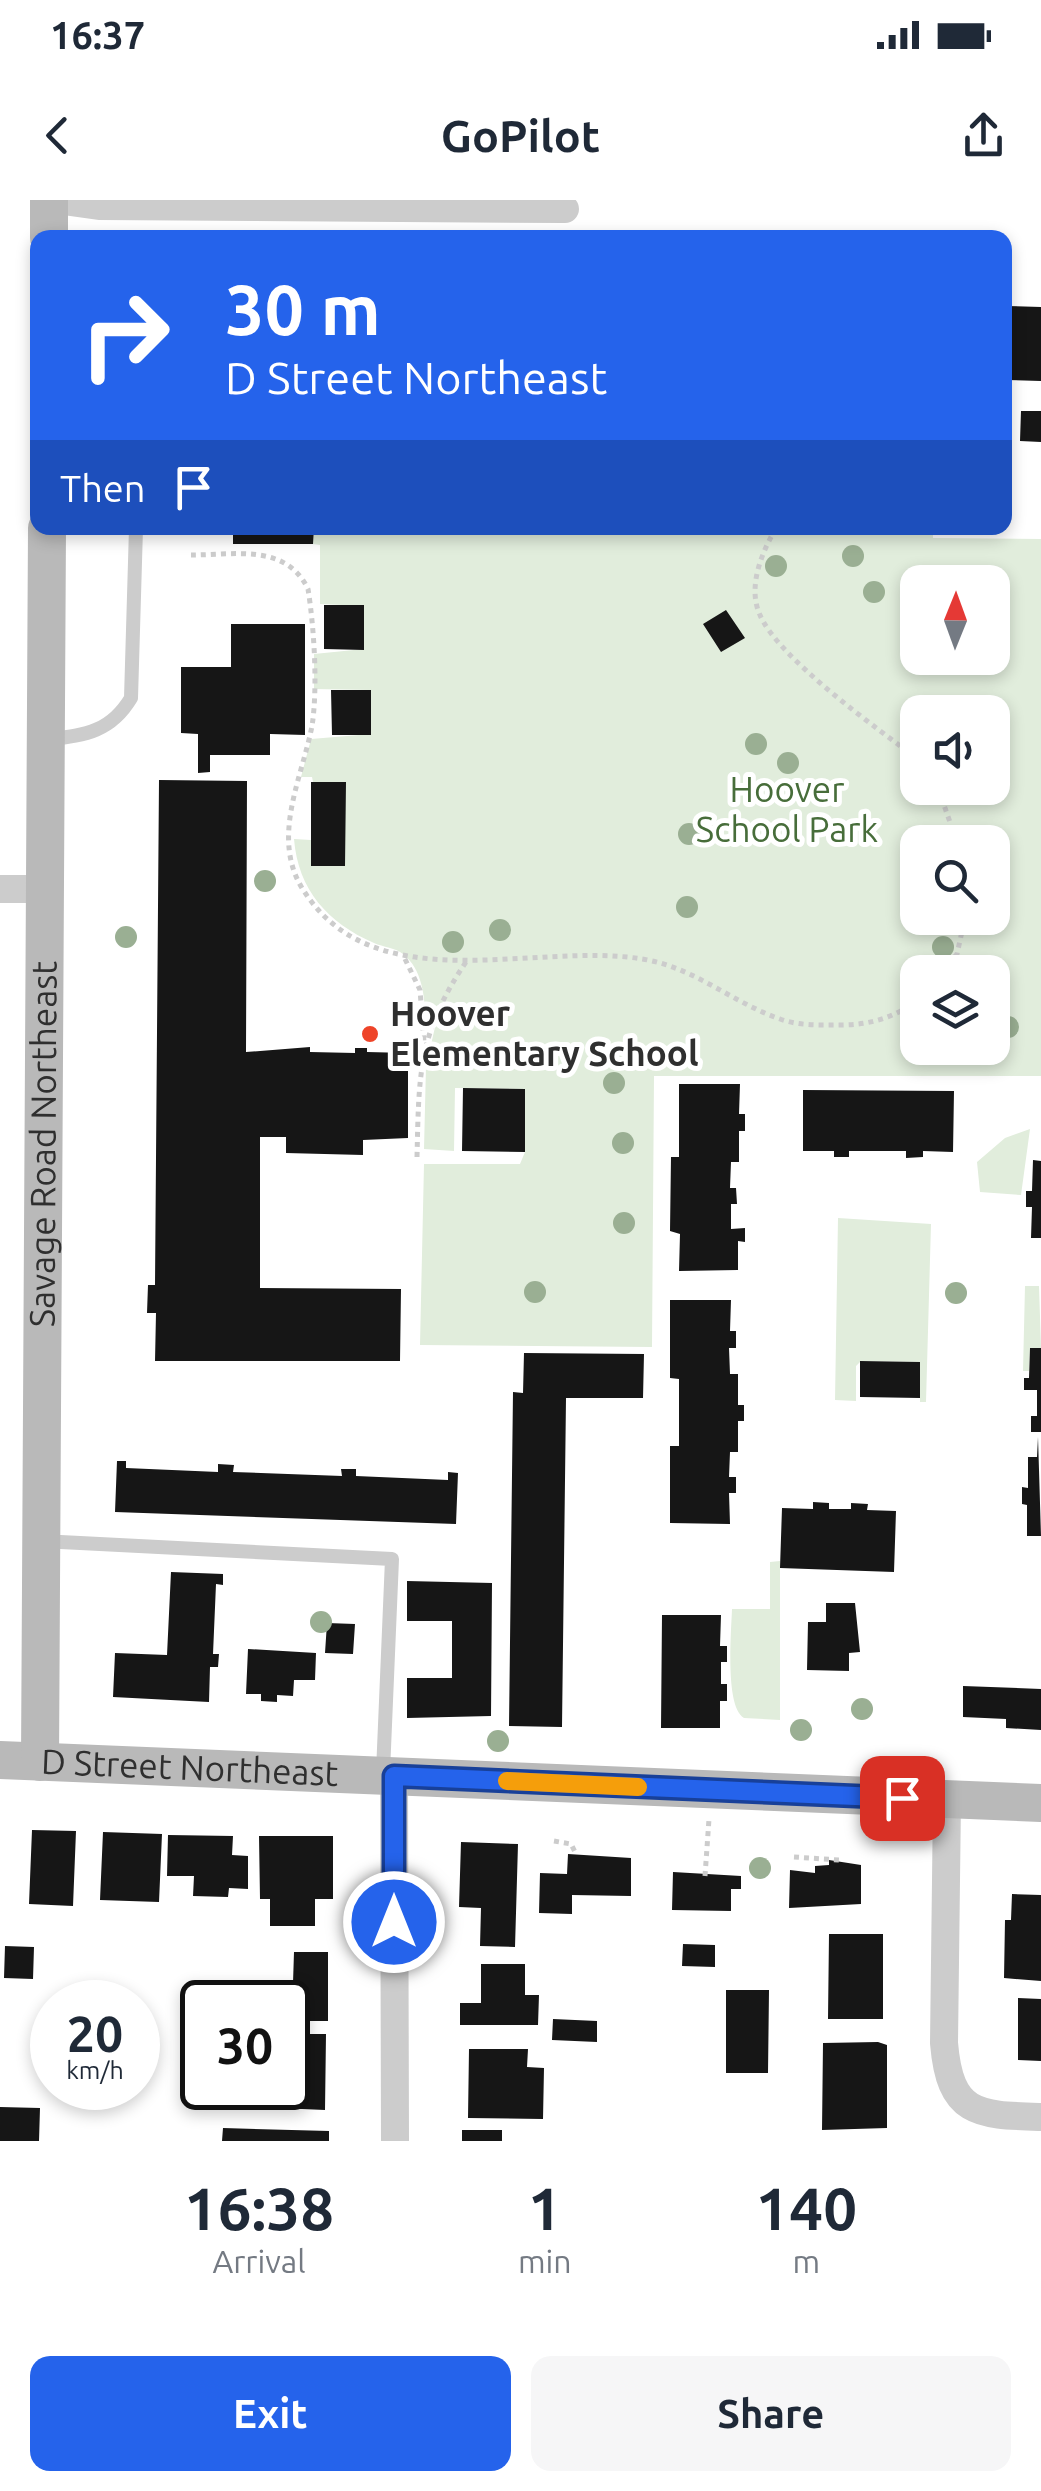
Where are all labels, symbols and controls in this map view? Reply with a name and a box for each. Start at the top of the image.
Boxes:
text: 16:37 [50,14,145,56]
icon: back [30,108,85,163]
icon: share [956,108,1011,163]
text: GoPilot [441,110,600,161]
icon: right [60,270,190,400]
text: 30 m [225,270,381,348]
text: D Street Northeast [225,352,607,403]
icon: arrive [166,460,221,515]
text: Then [60,467,146,509]
north arrow [900,565,1010,675]
map controls [900,565,1010,1065]
button: sound [900,695,1010,805]
park label: Hoover School Park [696,769,878,849]
button: search [900,825,1010,935]
button: layers [900,955,1010,1065]
street label: Savage Road Northeast [21,960,64,1327]
place label: Hoover Elementary School [390,993,699,1073]
marker: Hoover Elementary School [359,1023,381,1045]
street label: D Street Northeast [41,1741,339,1793]
pin [860,1756,945,1841]
icon: arrive [875,1771,930,1826]
position arrow [342,1870,446,1974]
speed limit sign: 30 [180,1980,310,2110]
text: 20 [67,2005,123,2061]
text: km/h [66,2056,124,2084]
text: 16:38 [184,2174,334,2241]
text: 1 [528,2174,562,2241]
text: 140 [756,2174,857,2241]
text: Arrival [212,2243,306,2279]
text: min [518,2243,572,2279]
text: m [792,2243,820,2279]
button: Exit [30,2356,511,2471]
button: Share [531,2356,1011,2471]

